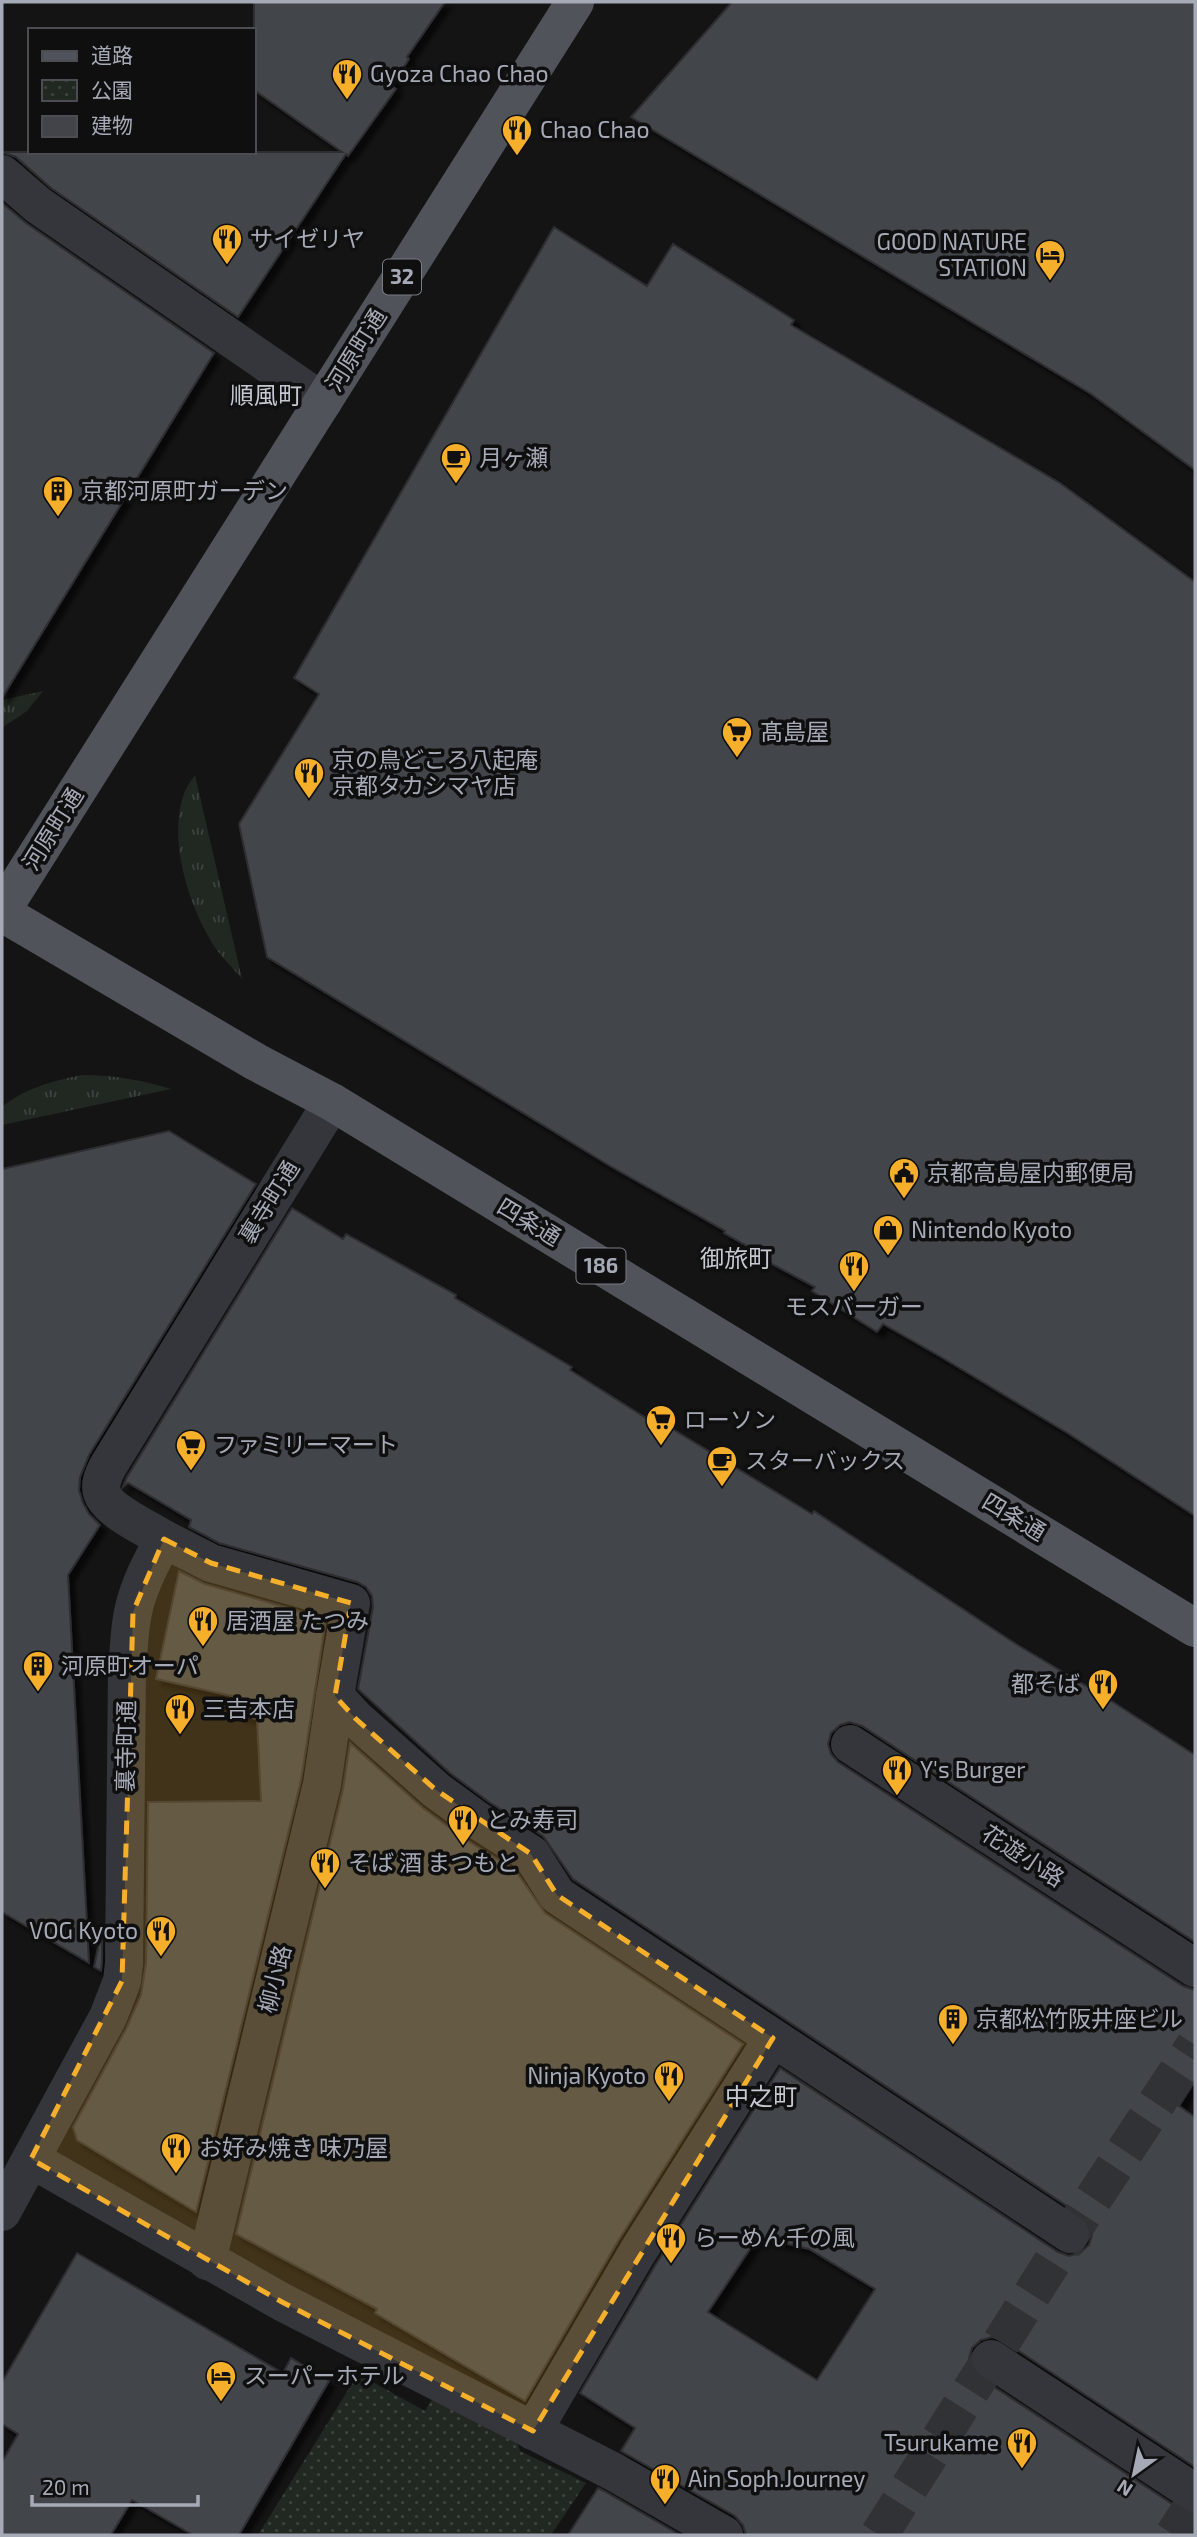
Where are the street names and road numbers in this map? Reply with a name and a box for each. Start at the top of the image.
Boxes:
road number: 32 [383,260,421,294]
street label: 河原町通 [319,303,391,396]
street label: 河原町通 [16,782,88,875]
street label: 裏寺町通 [232,1155,304,1248]
street label: 四条通 [493,1191,566,1251]
road number: 186 [576,1248,626,1284]
street label: 四条通 [978,1486,1051,1546]
street label: 裏寺町通 [110,1700,140,1792]
street label: 花遊小路 [977,1818,1070,1892]
street label: 柳小路 [252,1942,296,2016]

